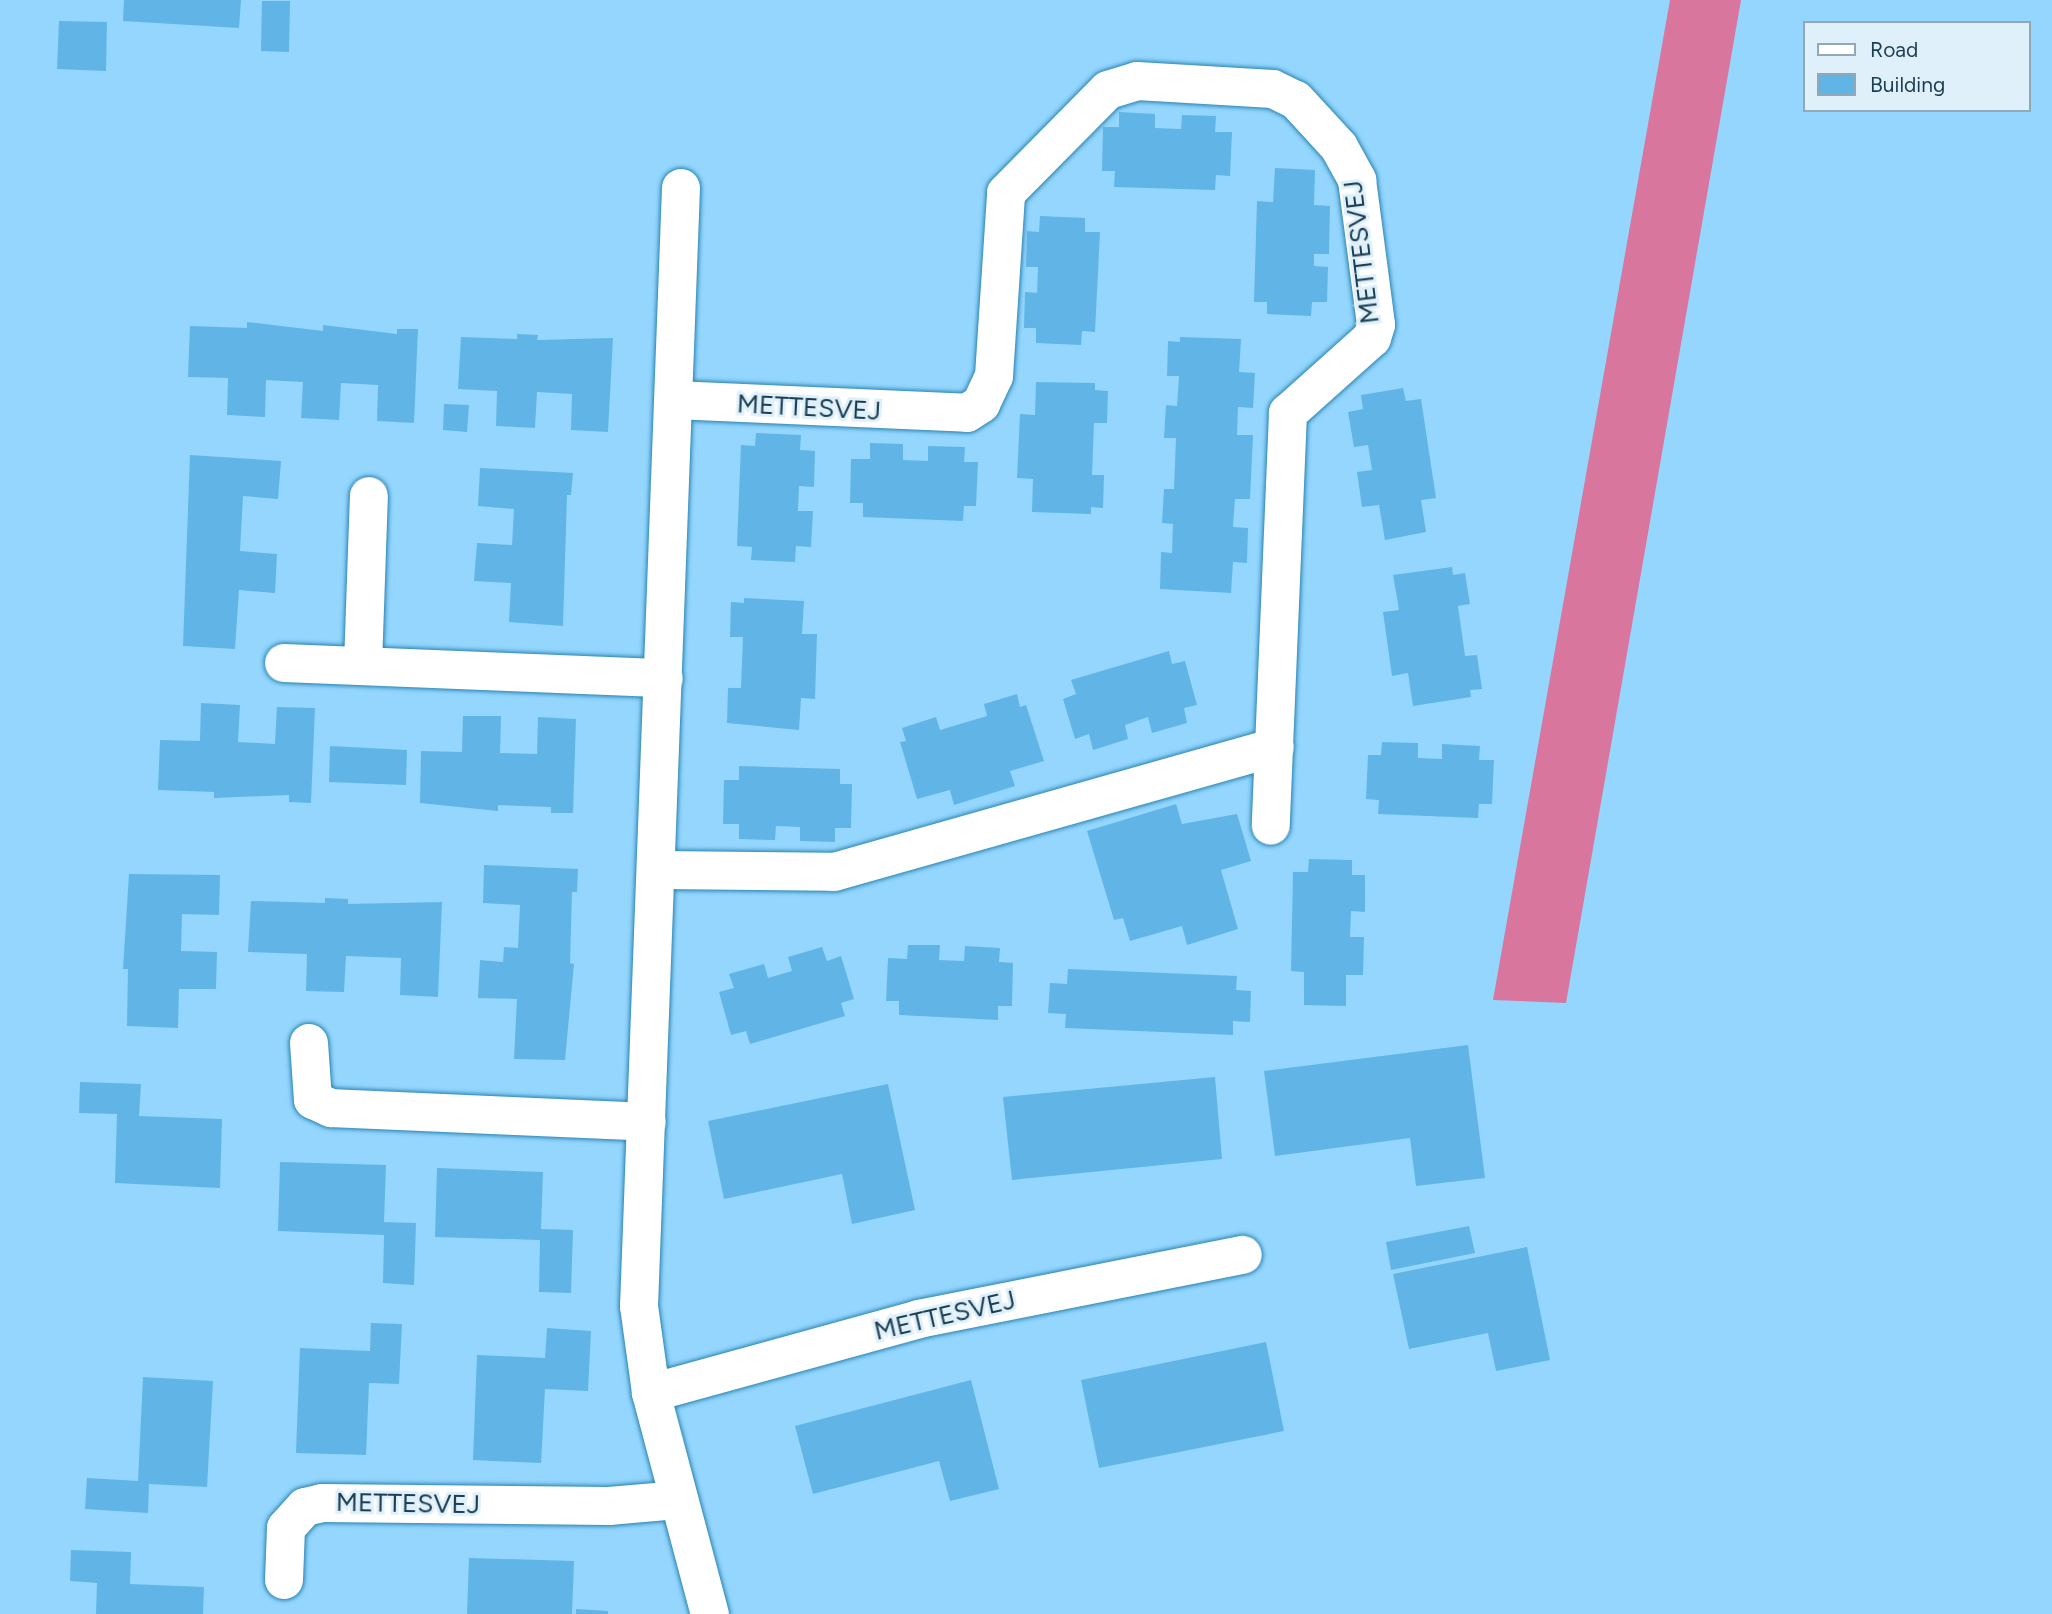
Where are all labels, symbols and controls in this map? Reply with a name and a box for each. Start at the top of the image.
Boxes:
legend [1804,21,2031,112]
text: Road [1870,37,1918,62]
text: Building [1870,72,1945,97]
street label: METTESVEJ [1338,179,1386,325]
street label: METTESVEJ [736,389,882,427]
street label: METTESVEJ [871,1285,1019,1347]
street label: METTESVEJ [336,1487,480,1521]

